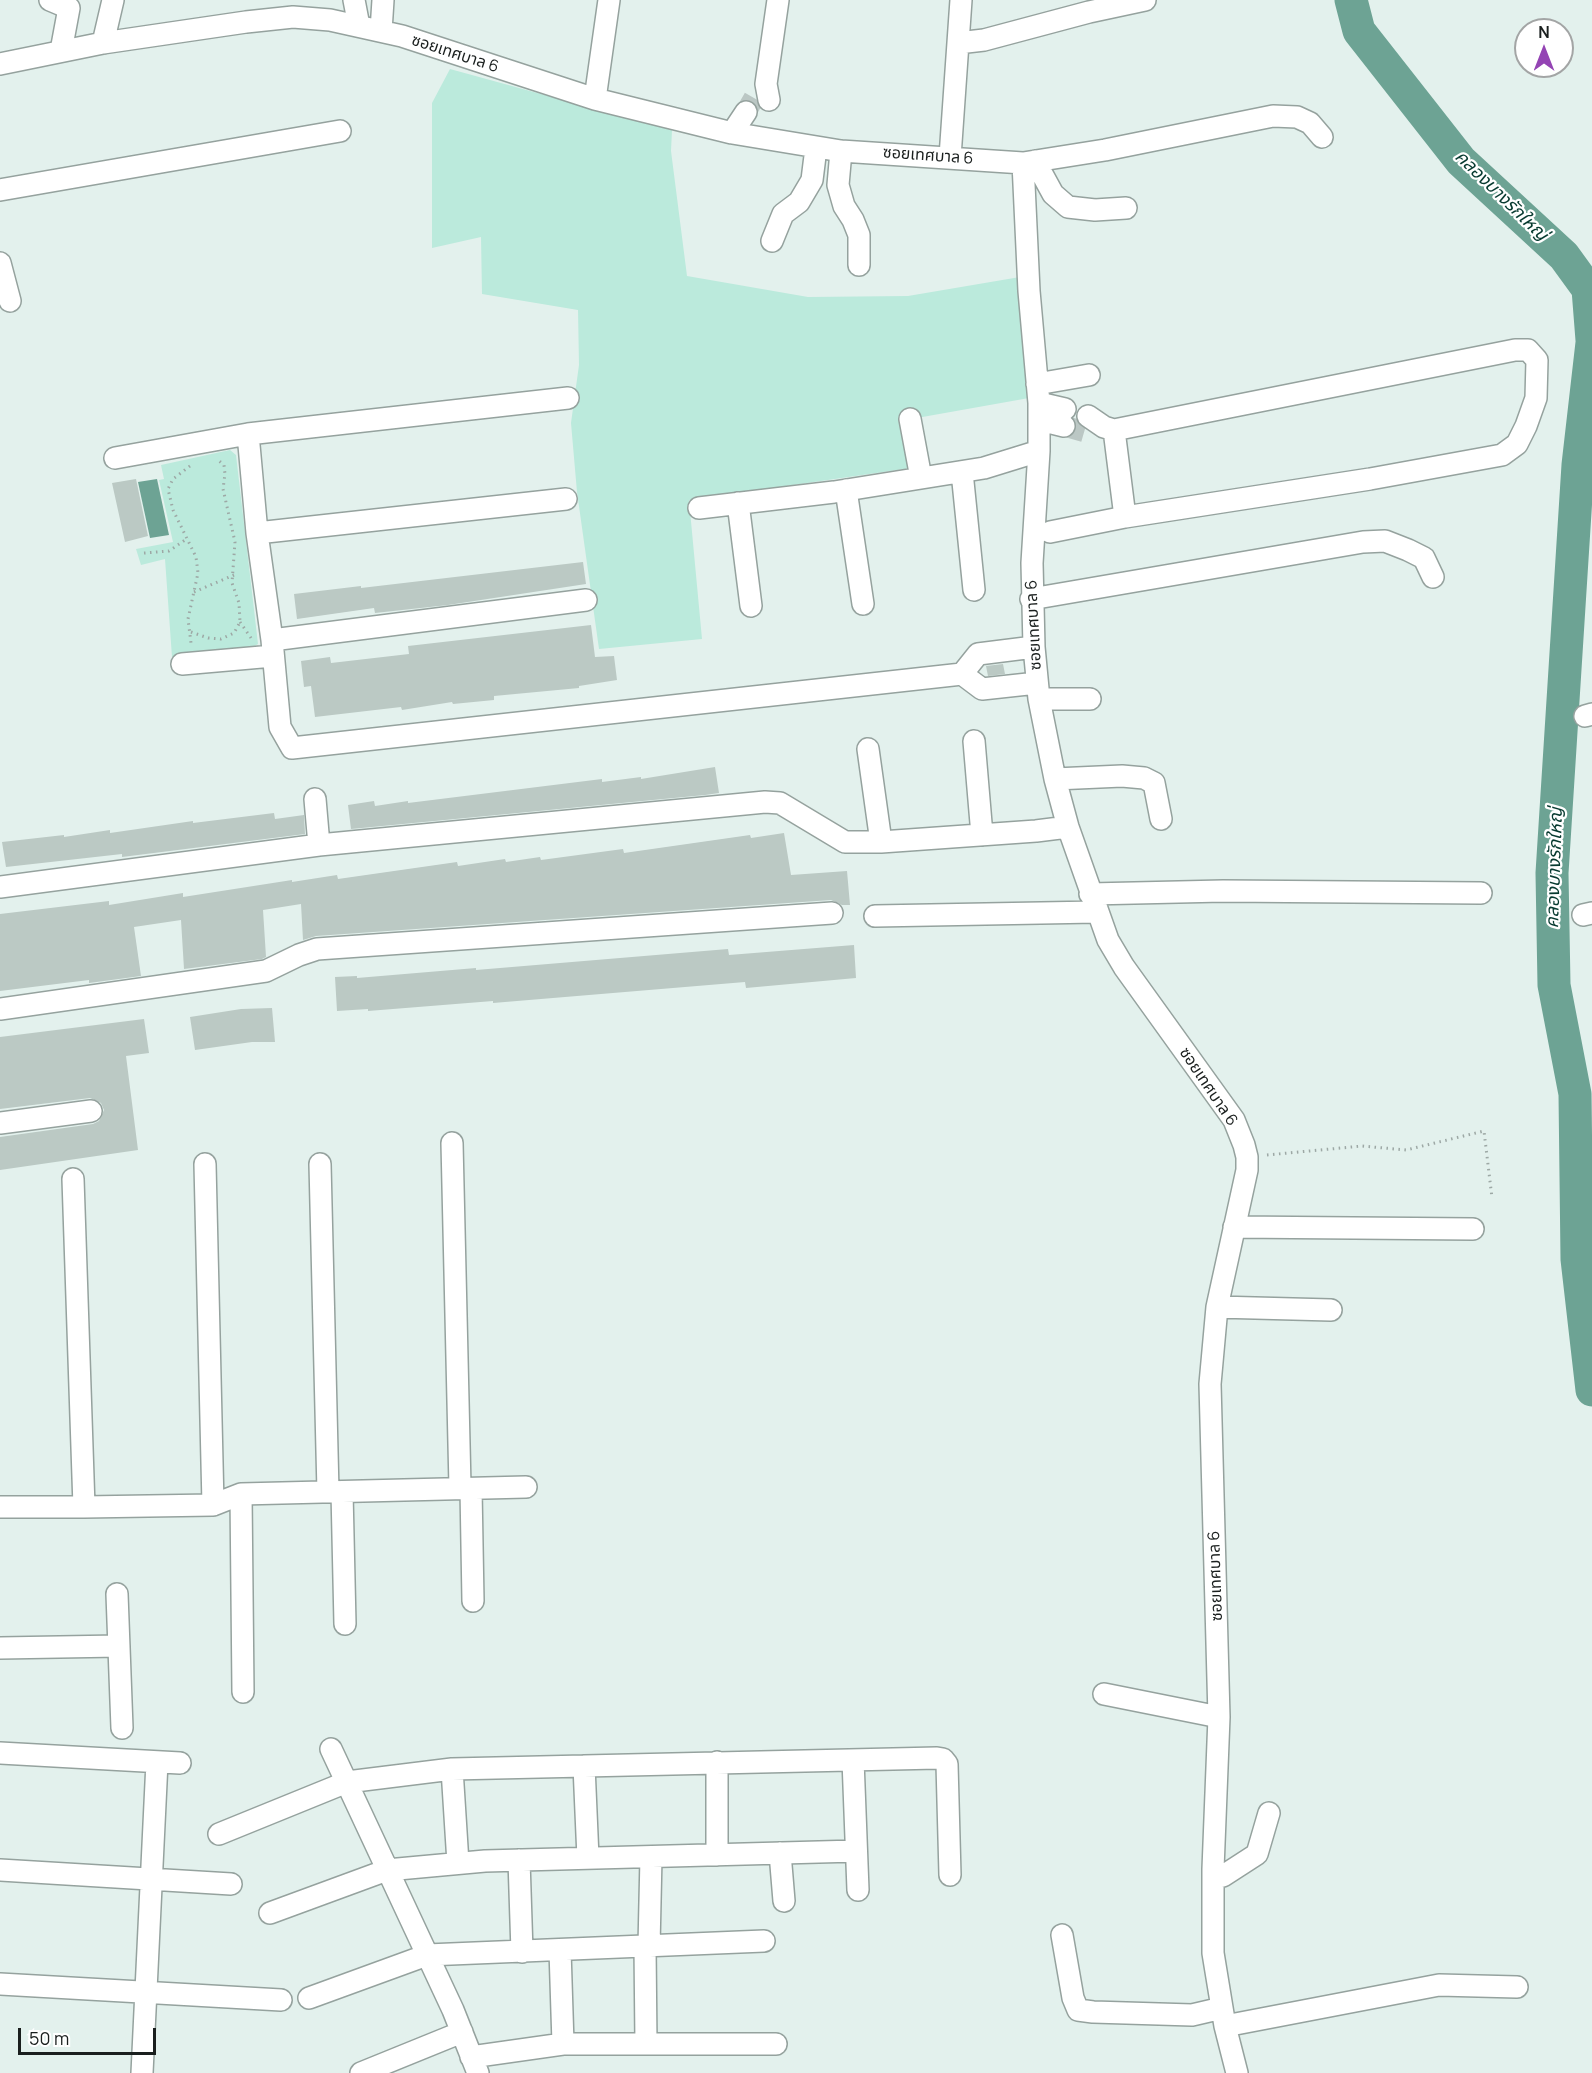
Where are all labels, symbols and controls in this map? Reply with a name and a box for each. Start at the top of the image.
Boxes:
north arrow [1514,18,1574,78]
text: N [1538,21,1550,43]
street label: ซอยเทศบาล 6 [409,31,501,77]
street label: ซอยเทศบาล 6 [882,143,974,169]
water label: คลองบางรักใหญ่ [1450,146,1552,246]
street label: ซอยเทศบาล 6 [1022,579,1046,671]
water label: คลองบางรักใหญ่ [1542,807,1568,929]
street label: ซอยเทศบาล 6 [1175,1044,1241,1130]
street label: ซอยเทศบาล 6 [1205,1530,1227,1622]
scale bar [21,2016,159,2054]
text: 50 m [29,2026,69,2050]

